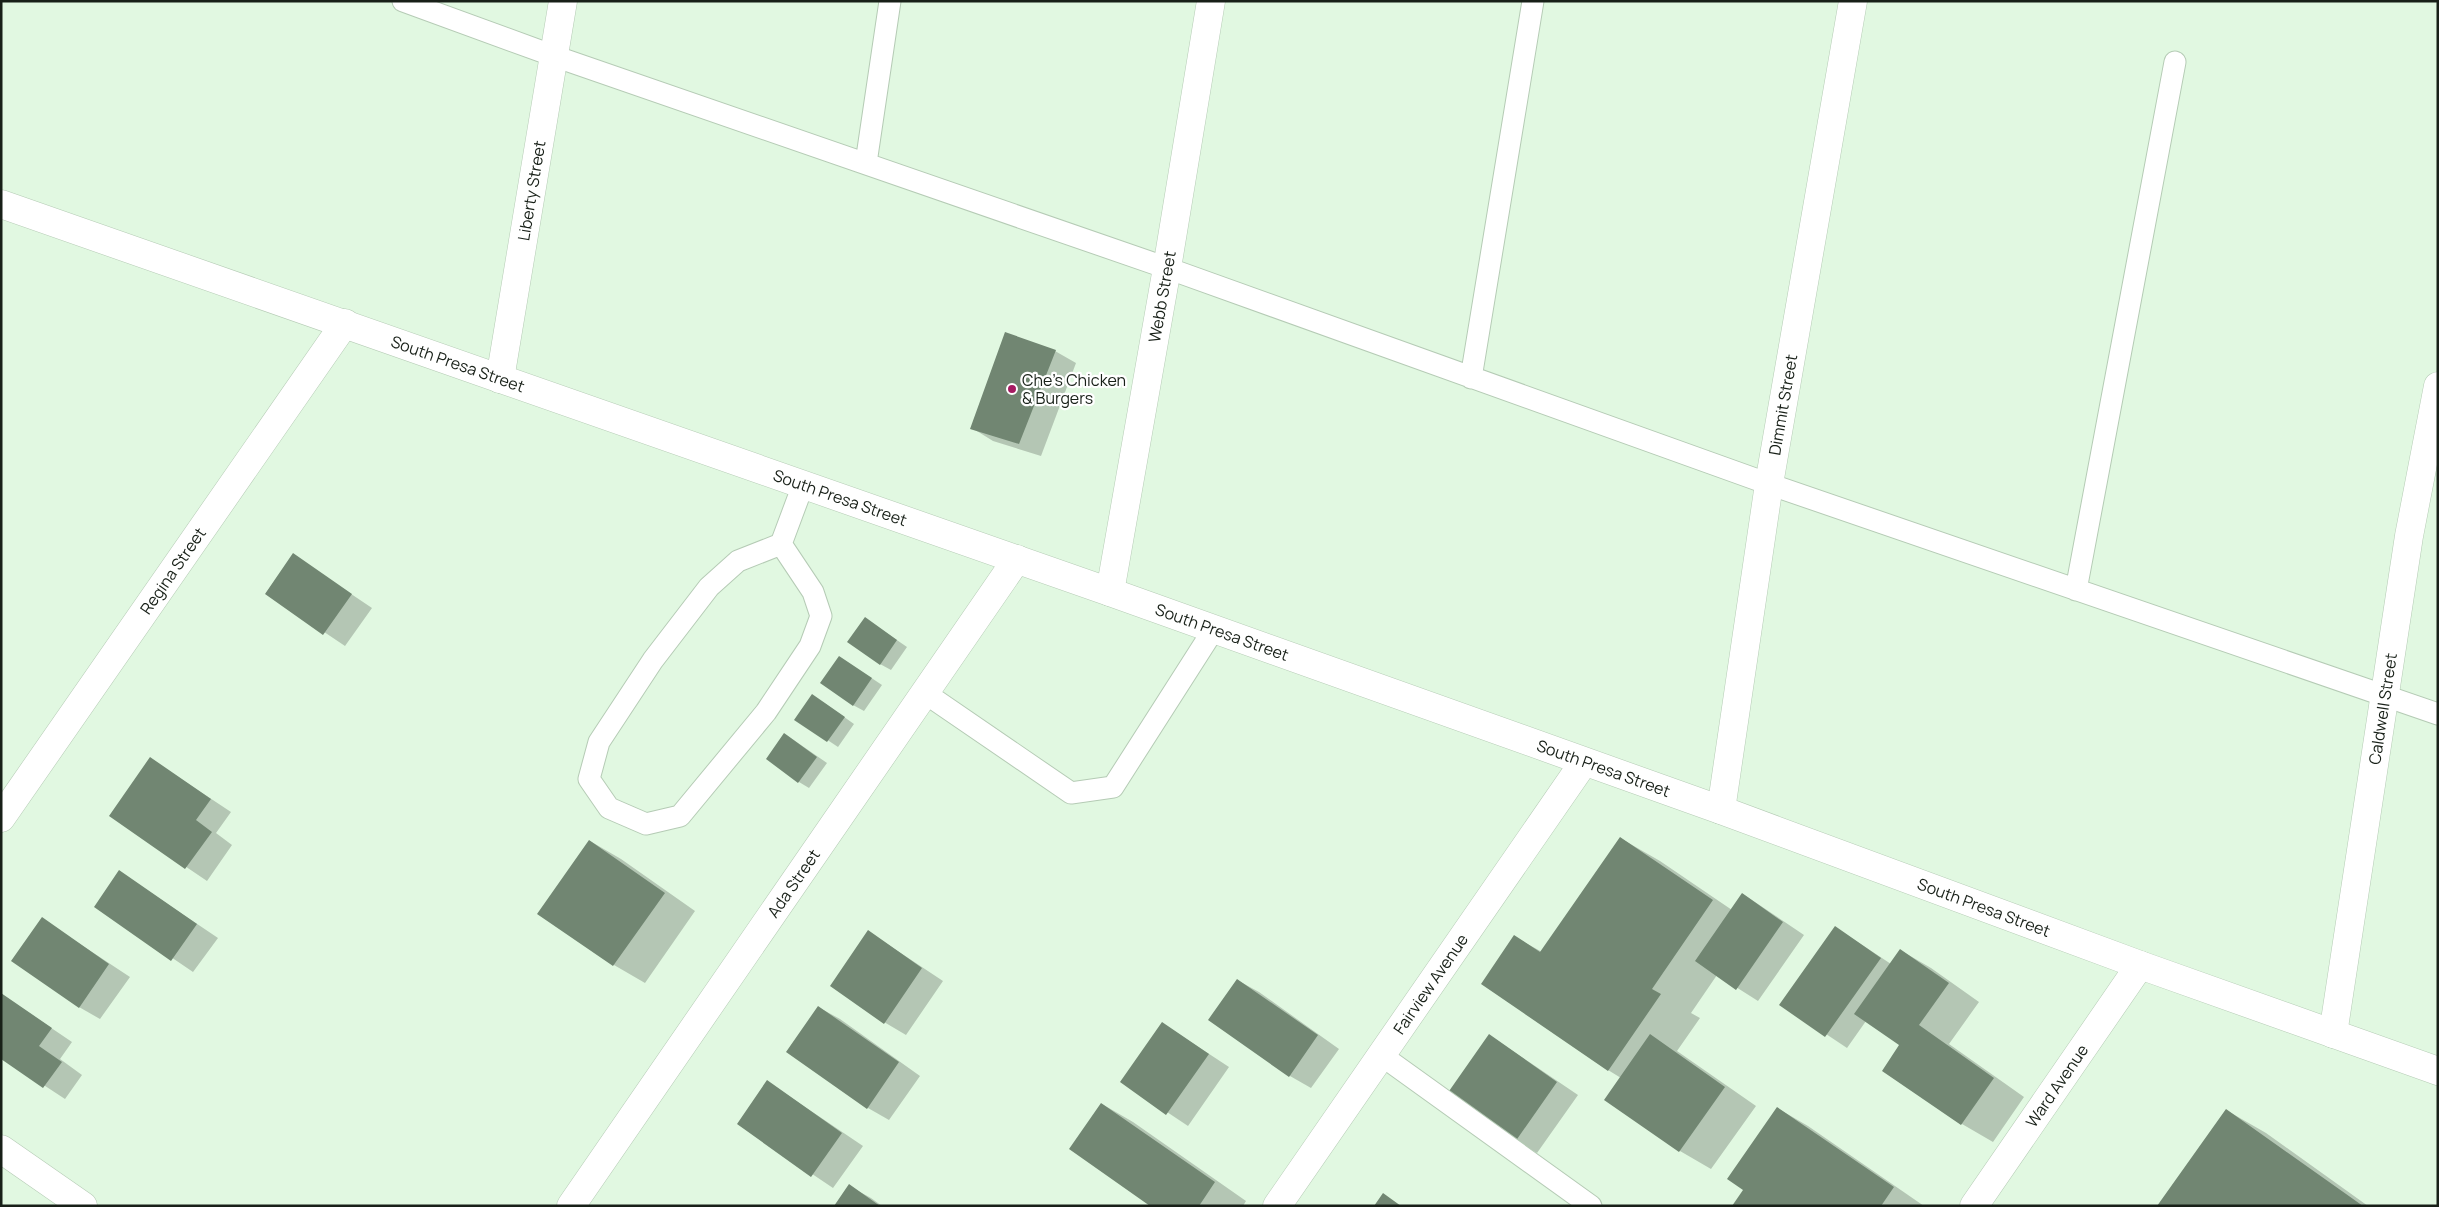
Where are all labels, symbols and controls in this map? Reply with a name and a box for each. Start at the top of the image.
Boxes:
street label: Liberty Street [512,139,551,242]
street label: Webb Street [1143,249,1181,344]
street label: South Presa Street [388,330,528,397]
street label: Dimmit Street [1763,353,1802,457]
place label: Che's Chicken & Burgers [1022,369,1126,409]
marker: Che's Chicken & Burgers [1006,383,1018,395]
street label: South Presa Street [770,464,910,531]
street label: Regina Street [135,523,211,619]
street label: South Presa Street [1152,598,1292,666]
street label: Caldwell Street [2363,651,2402,766]
street label: South Presa Street [1534,734,1673,802]
street label: Ada Street [762,845,825,922]
street label: South Presa Street [1914,873,2054,942]
street label: Fairview Avenue [1388,929,1473,1038]
street label: Ward Avenue [2020,1040,2093,1132]

